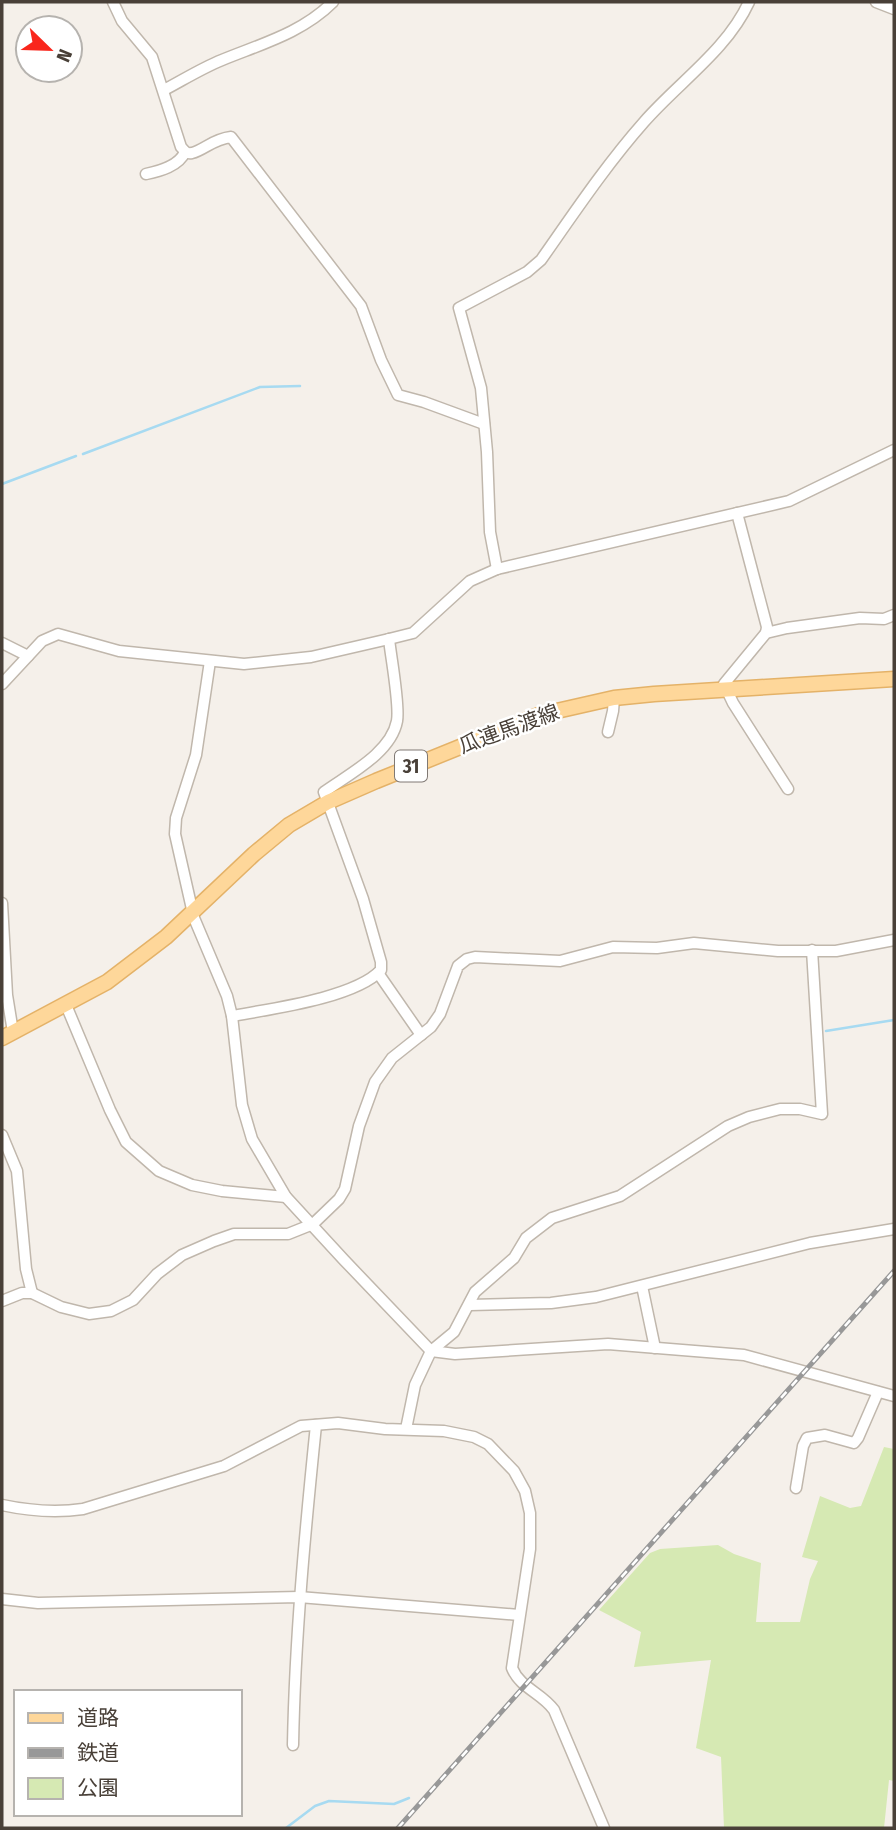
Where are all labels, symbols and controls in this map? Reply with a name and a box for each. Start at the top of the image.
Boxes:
north arrow [14,14,84,84]
text: N [51,46,77,65]
street label: 瓜連馬渡線 [455,699,563,759]
road number: 31 [395,750,427,782]
legend [14,1690,242,1816]
text: 道路 [77,1705,119,1731]
text: 鉄道 [77,1740,119,1766]
text: 公園 [77,1775,119,1801]

